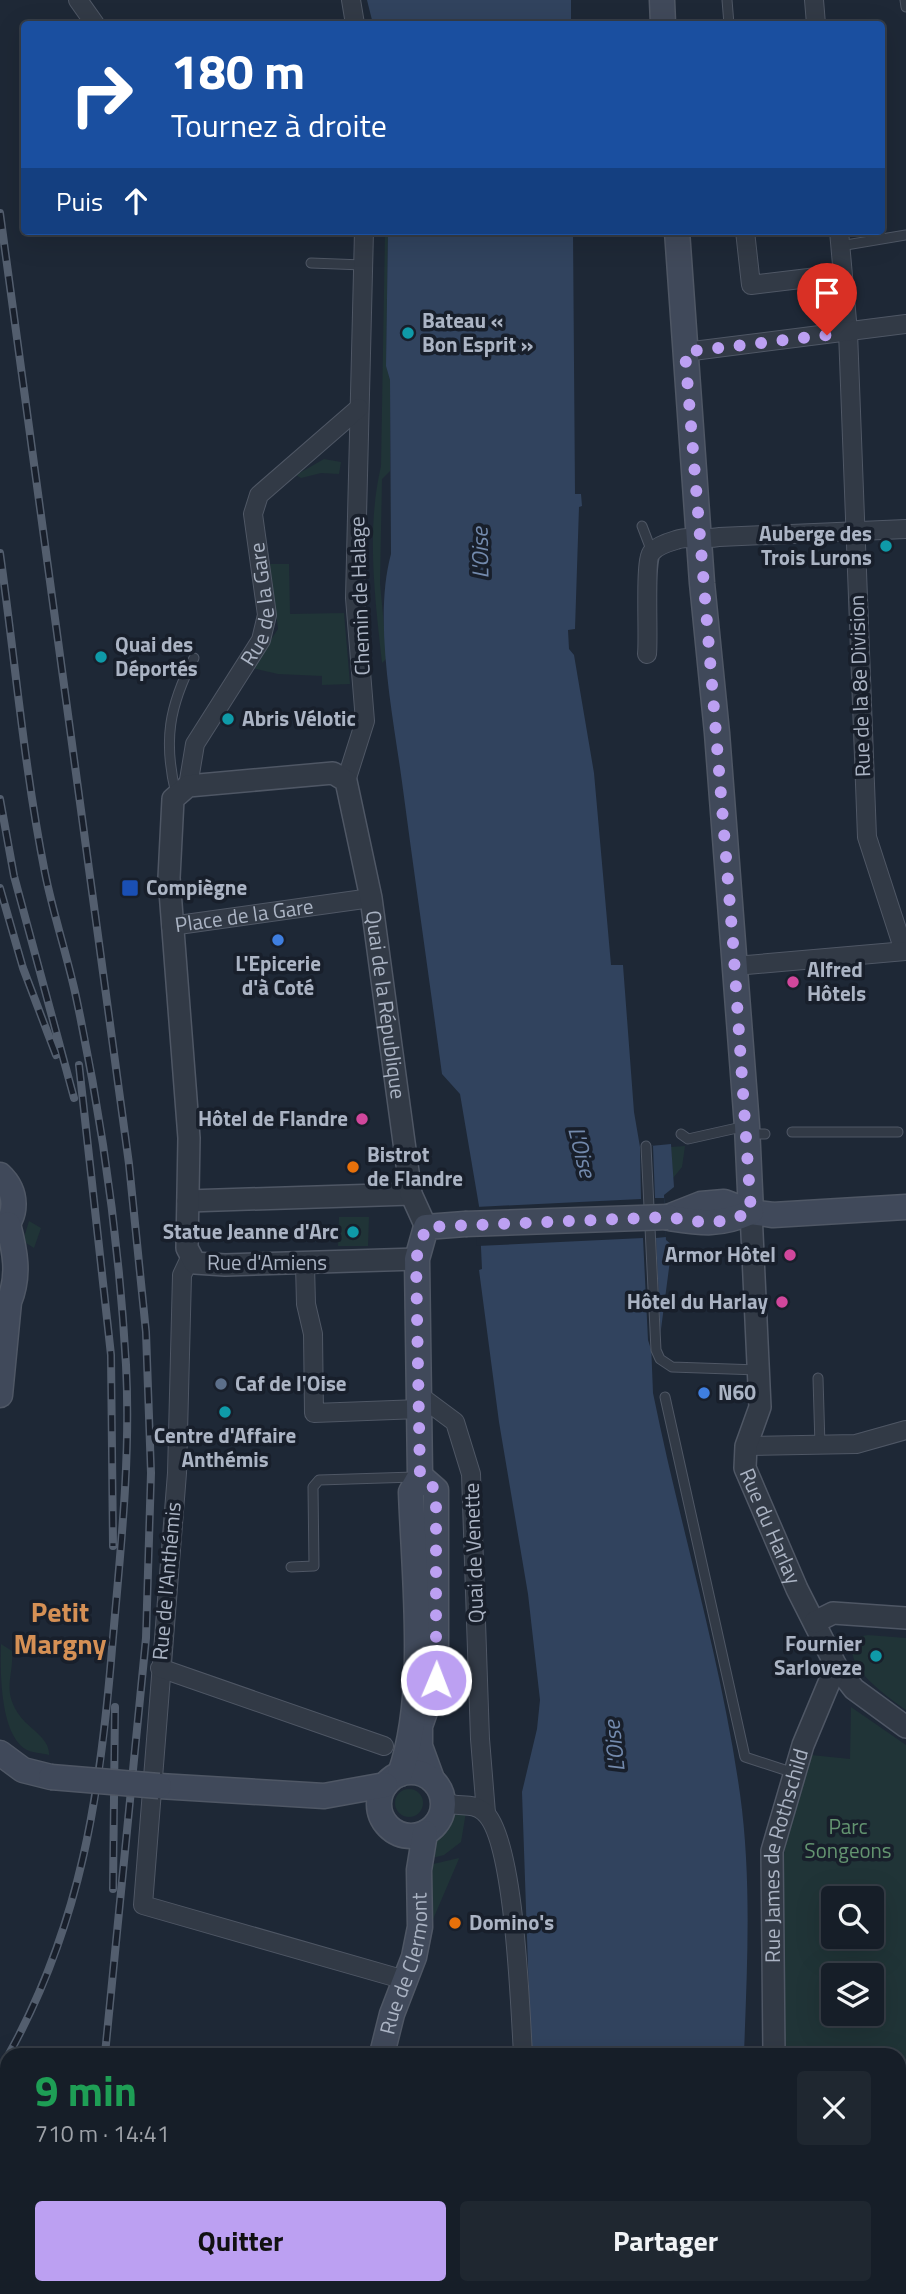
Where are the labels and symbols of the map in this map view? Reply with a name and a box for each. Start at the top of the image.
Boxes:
pin [797,263,857,335]
place label: Bateau « Bon Esprit » [422,304,533,360]
marker: Bateau « Bon Esprit » [400,325,416,341]
street label: Chemin de Halage [340,516,378,676]
place label: Auberge des Trois Lurons [759,517,872,573]
water label: L'Oise [462,526,497,579]
marker: Auberge des Trois Lurons [878,538,894,554]
street label: Rue de la Gare [232,541,282,672]
street label: Rue de la 8e Division [840,594,878,778]
place label: Quai des Déportés [115,628,198,684]
marker: Quai des Déportés [93,649,109,665]
place label: Abris Vélotic [242,702,356,734]
marker: Abris Vélotic [220,711,236,727]
place label: Compiègne [146,871,247,903]
marker: Compiègne [120,878,140,898]
street label: Place de la Gare [173,889,315,940]
street label: Quai de la République [358,908,415,1101]
marker: L'Epicerie d'à Coté [270,932,286,948]
place label: L'Epicerie d'à Coté [235,947,321,1003]
place label: Alfred Hôtels [807,953,866,1009]
marker: Alfred Hôtels [785,974,801,990]
place label: Hôtel de Flandre [198,1102,348,1134]
marker: Hôtel de Flandre [354,1111,370,1127]
water label: L'Oise [559,1123,606,1182]
place label: Bistrot de Flandre [367,1138,463,1194]
marker: Bistrot de Flandre [345,1159,361,1175]
place label: Statue Jeanne d'Arc [163,1215,339,1247]
marker: Statue Jeanne d'Arc [345,1224,361,1240]
place label: Armor Hôtel [665,1238,776,1270]
street label: Rue d'Amiens [207,1246,327,1278]
marker: Armor Hôtel [782,1247,798,1263]
place label: Hôtel du Harlay [627,1285,768,1317]
marker: Hôtel du Harlay [774,1294,790,1310]
place label: Caf de l'Oise [235,1367,347,1399]
marker: Caf de l'Oise [213,1376,229,1392]
place label: N60 [718,1376,756,1408]
marker: N60 [696,1385,712,1401]
marker: Centre d'Affaire Anthémis [217,1404,233,1420]
place label: Centre d'Affaire Anthémis [154,1419,296,1475]
street label: Rue du Harlay [732,1463,810,1589]
street label: Quai de Venette [455,1482,491,1624]
street label: Rue de l'Anthémis [143,1500,189,1661]
district label: Petit Margny [13,1590,107,1665]
place label: Fournier Sarloveze [774,1627,862,1683]
position arrow [399,1643,473,1717]
marker: Fournier Sarloveze [868,1648,884,1664]
water label: L'Oise [593,1717,634,1773]
street label: Rue James de Rothschild [755,1745,816,1963]
park label: Parc Songeons [804,1810,892,1866]
street label: Rue de Clermont [370,1892,436,2038]
place label: Domino's [469,1906,554,1938]
marker: Domino's [447,1915,463,1931]

